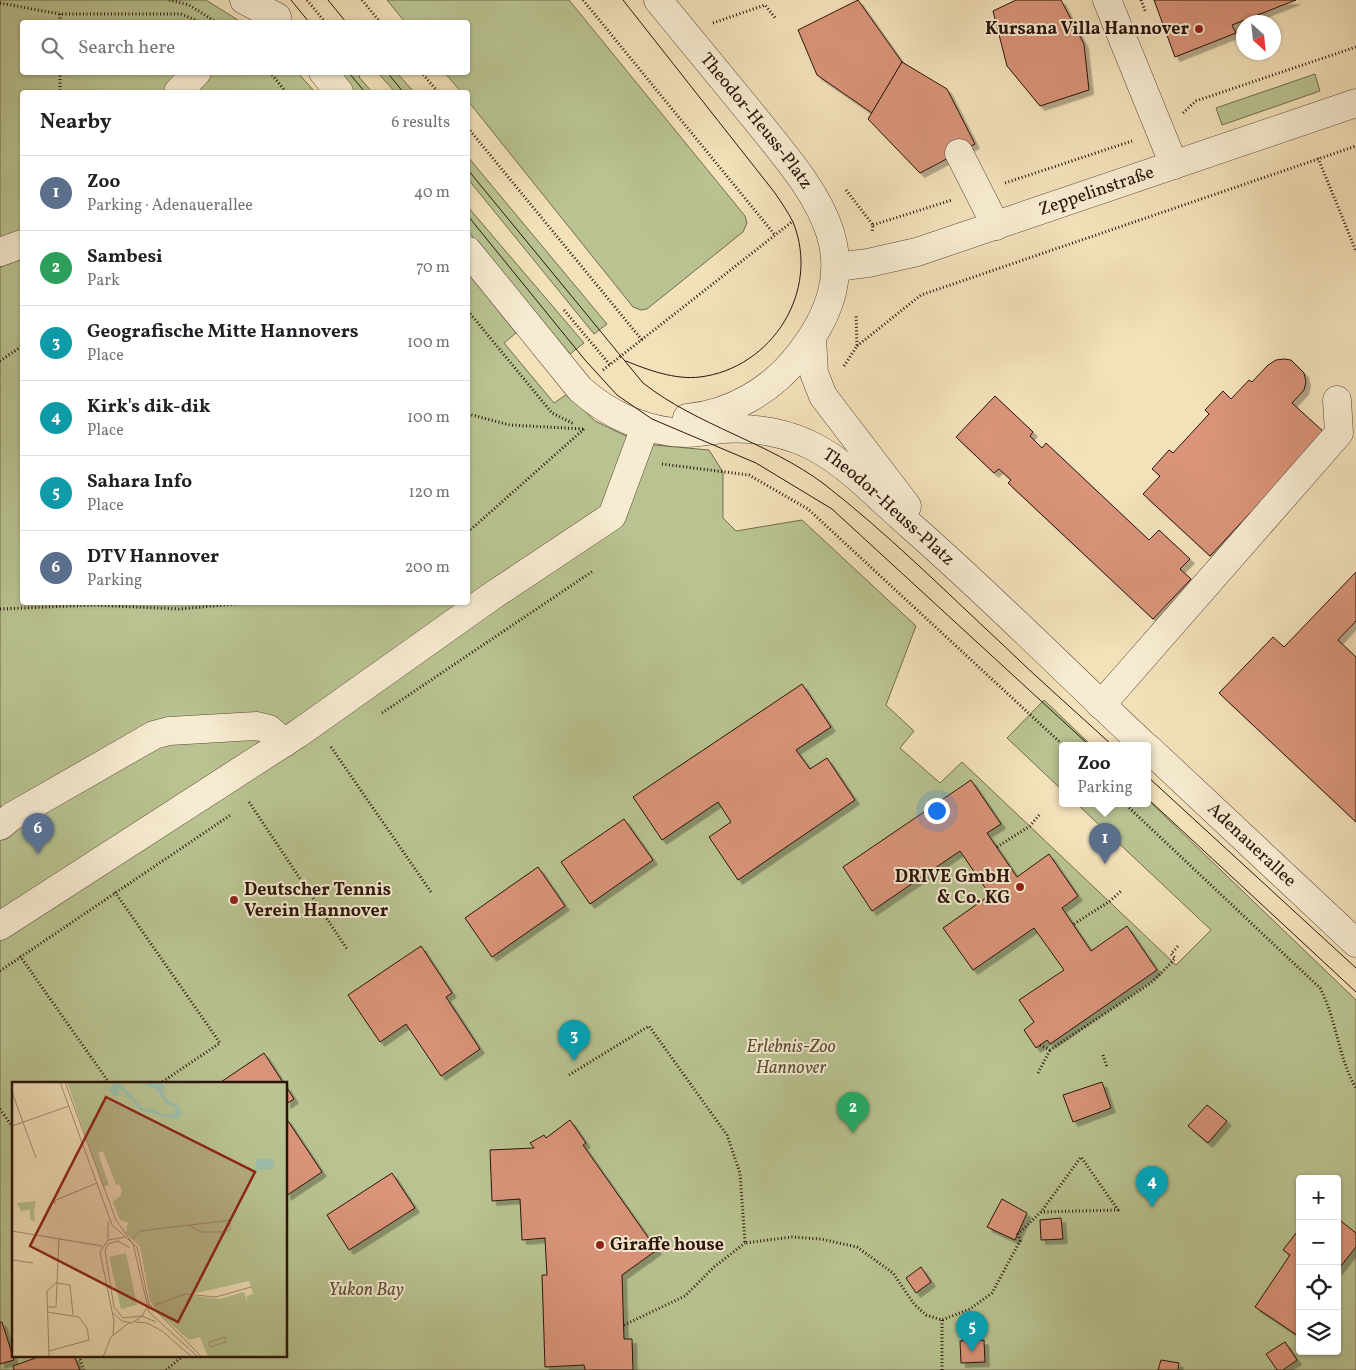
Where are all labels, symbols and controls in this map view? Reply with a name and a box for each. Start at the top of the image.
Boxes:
north arrow [1236,15,1281,60]
place label: Kursana Villa Hannover [985,17,1189,42]
search box [20,20,470,75]
marker: Kursana Villa Hannover [1193,23,1205,35]
icon: search [38,34,66,62]
text: Search here [78,35,175,61]
street label: Theodor-Heuss-Platz [694,48,818,194]
text: Nearby [40,108,111,137]
text: 6 results [391,112,450,134]
street label: Zeppelinstraße [1035,160,1158,222]
text: Zoo [87,169,120,195]
text: 1 [53,182,59,204]
text: 40 m [414,182,450,204]
text: Parking · Adenauerallee [87,195,253,217]
text: Sambesi [87,244,163,270]
text: 2 [52,257,60,279]
text: 70 m [416,257,450,279]
text: Park [87,270,120,292]
text: Geografische Mitte Hannovers [87,319,359,345]
text: 3 [52,332,60,354]
text: 100 m [407,332,450,354]
text: Place [87,345,124,367]
text: Kirk's dik-dik [87,394,211,420]
text: 4 [51,407,61,429]
text: 100 m [407,407,450,429]
text: Place [87,420,124,442]
street label: Theodor-Heuss-Platz [818,442,960,572]
text: Sahara Info [87,469,192,495]
text: 5 [52,482,60,504]
text: 120 m [408,482,450,504]
text: Place [87,495,124,517]
text: DTV Hannover [87,544,219,570]
text: 6 [52,557,60,579]
text: 200 m [405,557,450,579]
text: Parking [87,570,142,592]
popup [1059,742,1151,807]
text: Zoo [1077,751,1111,777]
text: Parking [1077,777,1133,799]
street label: Adenauerallee [1202,797,1302,893]
your location [924,798,950,824]
pin: 6 [22,813,54,854]
pin: 1 [1089,823,1121,864]
place label: DRIVE GmbH & Co. KG [895,865,1010,911]
place label: Deutscher Tennis Verein Hannover [244,878,391,924]
marker: DRIVE GmbH & Co. KG [1014,881,1026,893]
marker: Deutscher Tennis Verein Hannover [228,894,240,906]
pin: 3 [558,1020,590,1061]
park label: Erlebnis-Zoo Hannover [746,1035,836,1081]
inset map [12,1082,288,1358]
pin: 2 [837,1092,869,1133]
pin: 4 [1136,1166,1168,1207]
map controls [1296,1175,1341,1355]
button: + [1296,1175,1341,1220]
button: − [1296,1220,1341,1265]
place label: Giraffe house [610,1233,724,1258]
marker: Giraffe house [594,1239,606,1251]
button: locate [1296,1265,1341,1310]
park label: Yukon Bay [328,1278,404,1303]
button: layers [1296,1310,1341,1355]
pin: 5 [956,1311,988,1352]

